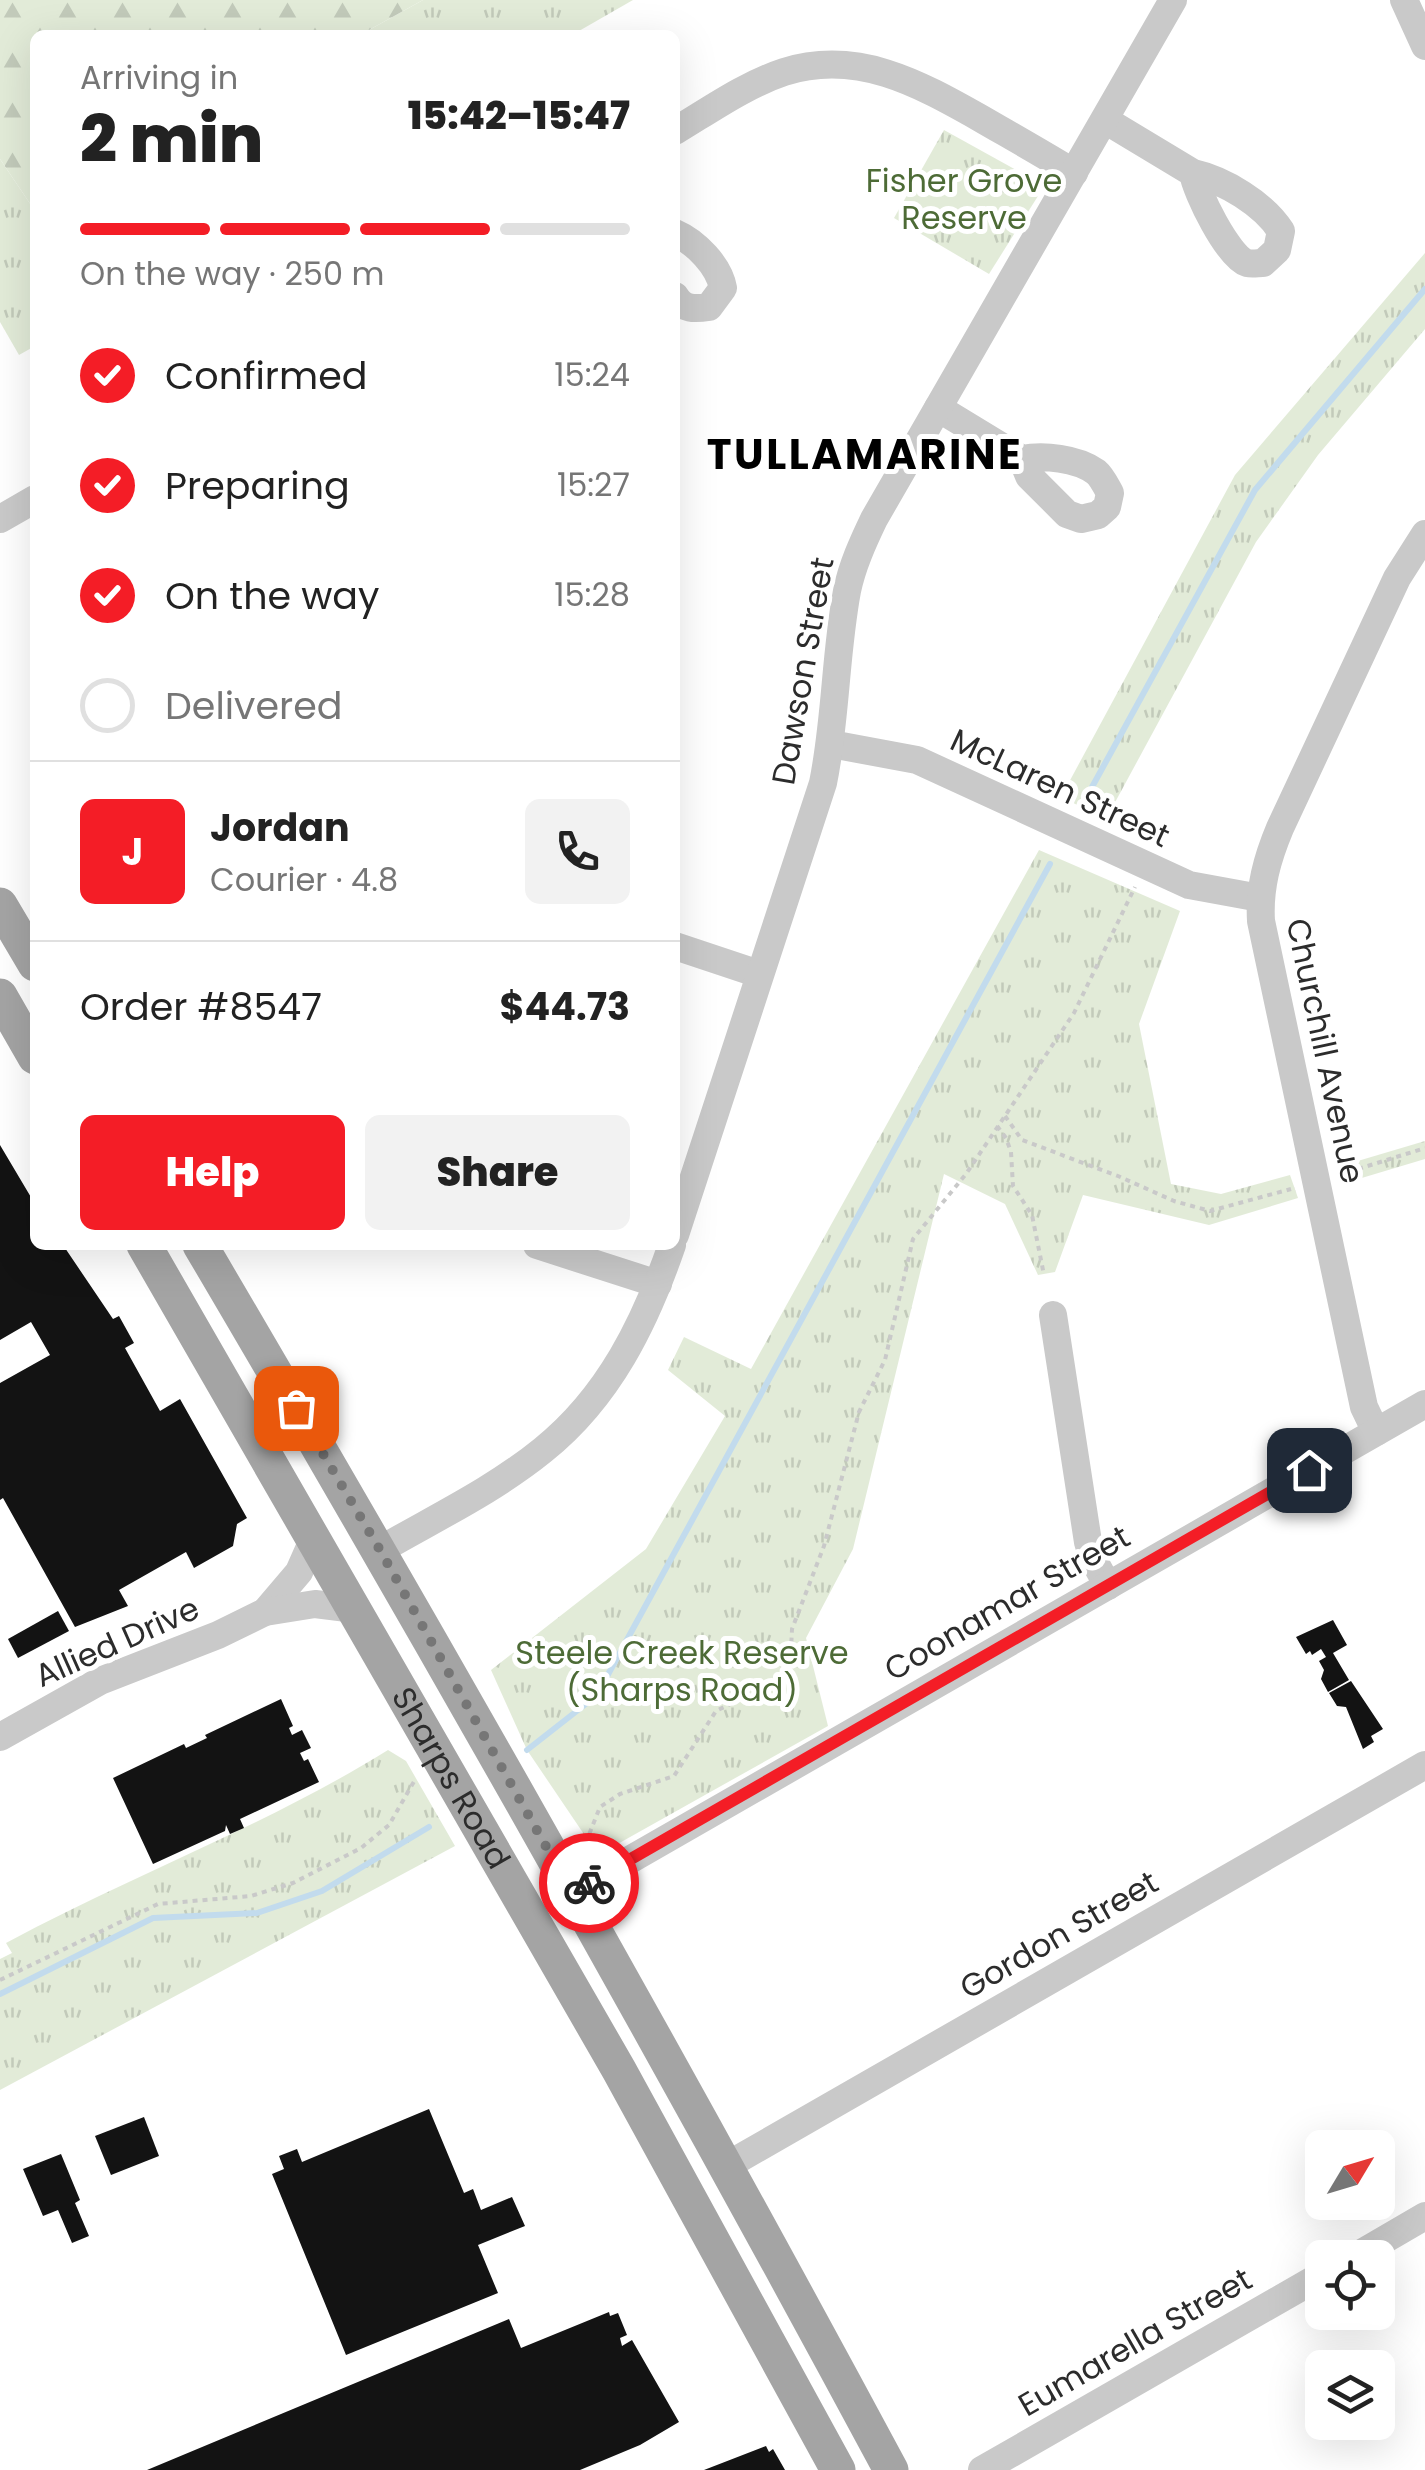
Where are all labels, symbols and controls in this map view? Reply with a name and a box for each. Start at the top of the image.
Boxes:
text: Arriving in [80,55,238,100]
text: 15:42–15:47 [408,89,630,142]
text: 2 min [80,94,263,185]
park label: Fisher Grove Reserve [866,158,1062,240]
text: On the way · 250 m [80,251,385,296]
icon: check [80,348,135,403]
text: Confirmed [165,349,367,402]
text: 15:24 [554,352,630,397]
district label: TULLAMARINE [707,425,1023,484]
icon: check [80,458,135,513]
text: Preparing [165,459,350,512]
text: 15:27 [557,462,630,507]
street label: Dawson Street [760,554,845,788]
icon: check [80,568,135,623]
text: On the way [165,569,379,622]
text: 15:28 [554,572,630,617]
text: Delivered [165,679,342,732]
street label: McLaren Street [943,717,1177,858]
button: phone [525,799,630,904]
text: Jordan [210,801,350,854]
text: J [122,825,143,878]
text: Courier · 4.8 [210,857,398,902]
street label: Churchill Avenue [1275,914,1376,1188]
text: Order #8547 [80,980,322,1033]
text: $44.73 [500,980,630,1033]
button: Help [80,1115,345,1230]
button: Share [365,1115,630,1230]
pin [254,1366,339,1451]
icon: bag [269,1381,324,1436]
pin [1267,1428,1352,1513]
icon: home [1282,1443,1337,1498]
street label: Coonamar Street [876,1514,1138,1691]
street label: Allied Drive [28,1585,206,1698]
park label: Steele Creek Reserve (Sharps Road) [515,1630,849,1712]
street label: Sharps Road [381,1679,521,1877]
courier [539,1833,639,1933]
icon: bike [562,1856,617,1911]
street label: Gordon Street [951,1860,1166,2010]
north arrow [1305,2130,1395,2220]
map controls [1305,2130,1395,2440]
button: locate [1305,2240,1395,2330]
street label: Eumarella Street [1010,2256,1260,2427]
button: layers [1305,2350,1395,2440]

